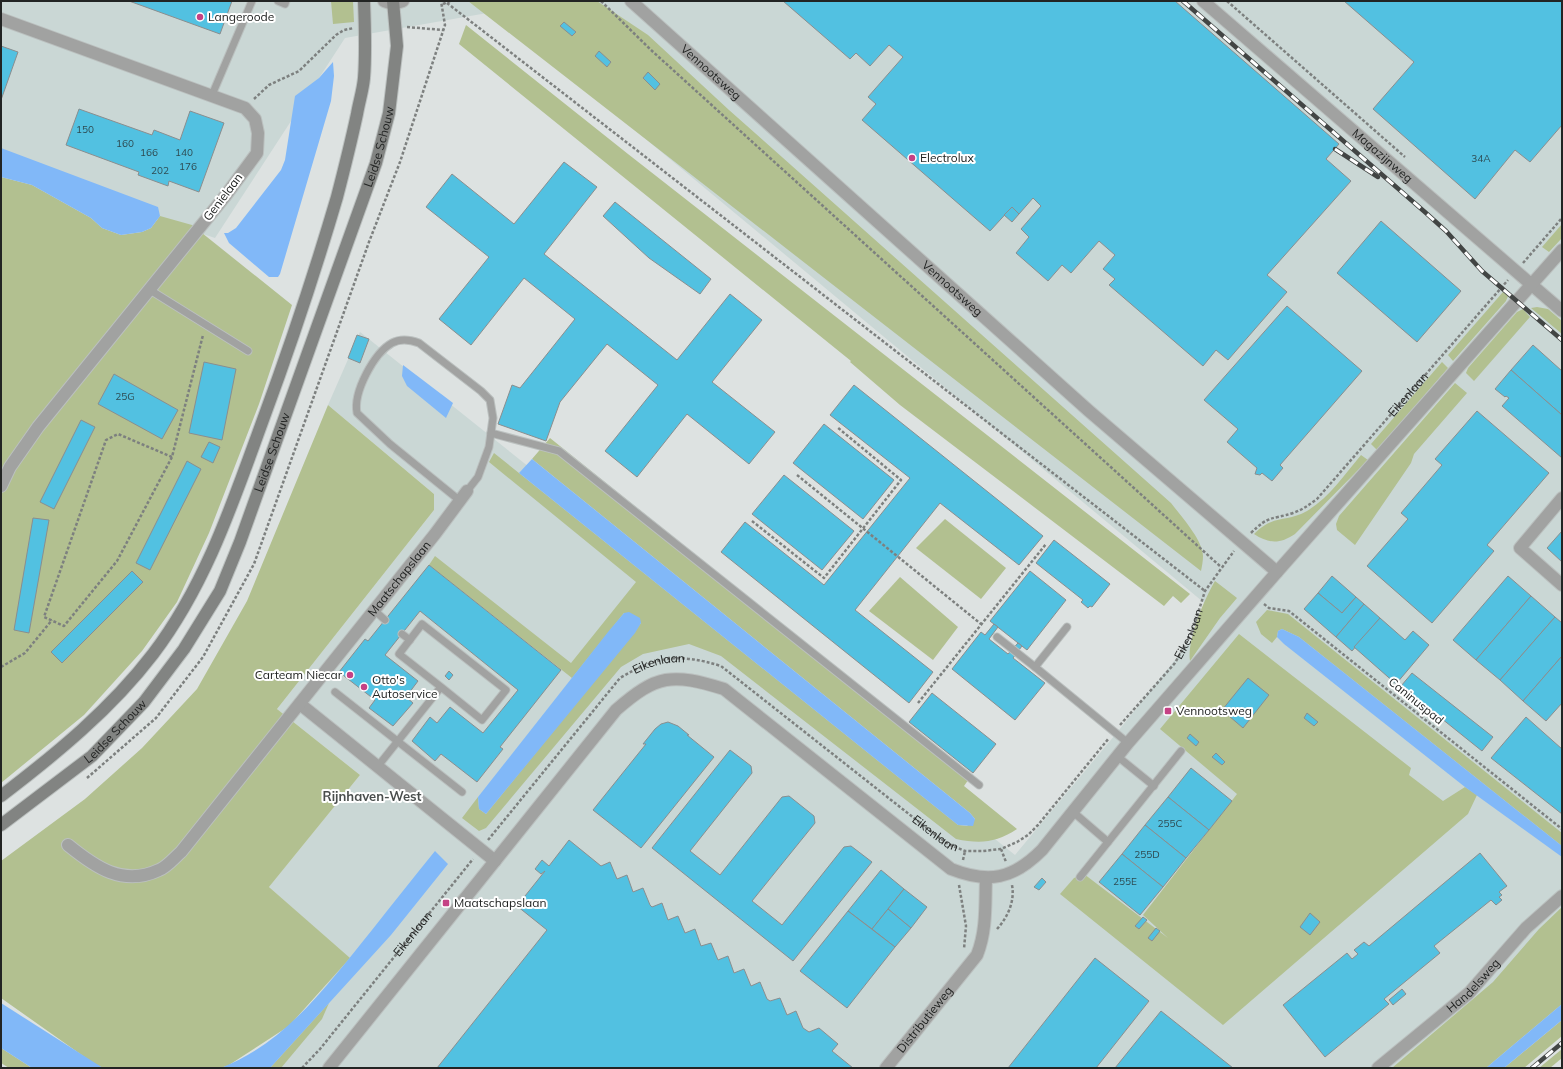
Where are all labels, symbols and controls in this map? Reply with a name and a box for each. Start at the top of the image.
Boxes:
place label: Langeroode [208,9,274,24]
marker: Langeroode [195,12,205,22]
street label: Vennootsweg [678,41,744,103]
street label: Leidse Schouw [360,105,397,189]
house number: 150 [76,123,94,136]
street label: Magazijnweg [1349,125,1416,186]
house number: 160 [116,137,134,150]
house number: 166 [140,146,158,159]
house number: 140 [175,146,193,159]
place label: Electrolux [920,150,974,165]
house number: 34A [1471,152,1491,165]
marker: Electrolux [907,153,917,163]
house number: 176 [179,160,197,173]
house number: 202 [151,164,169,177]
street label: Genielaan [200,170,245,224]
street label: Vennootsweg [919,257,986,319]
street label: Eikenlaan [1384,369,1431,419]
house number: 25G [115,390,135,403]
street label: Leidse Schouw [251,410,293,494]
street label: Maatschapslaan [364,538,434,619]
street label: Eikenlaan [1170,607,1206,662]
street label: Eikenlaan [630,650,685,677]
place label: Carteam Niecar [255,667,343,682]
marker: Carteam Niecar [345,670,355,680]
place label: Otto's Autoservice [372,672,438,701]
street label: Caninuspad [1386,674,1447,727]
marker: Otto's Autoservice [359,682,369,692]
street label: Leidse Schouw [81,696,150,766]
place label: Vennootsweg [1176,703,1252,718]
marker: Vennootsweg [1163,706,1173,716]
district label: Rijnhaven-West [323,788,421,804]
street label: Eikenlaan [909,811,961,855]
house number: 255C [1158,817,1183,830]
house number: 255D [1134,848,1160,861]
house number: 255E [1113,875,1137,888]
place label: Maatschapslaan [454,895,546,910]
marker: Maatschapslaan [441,898,451,908]
street label: Eikenlaan [390,908,435,959]
street label: Handelsweg [1443,955,1503,1016]
street label: Distributieweg [893,983,956,1056]

